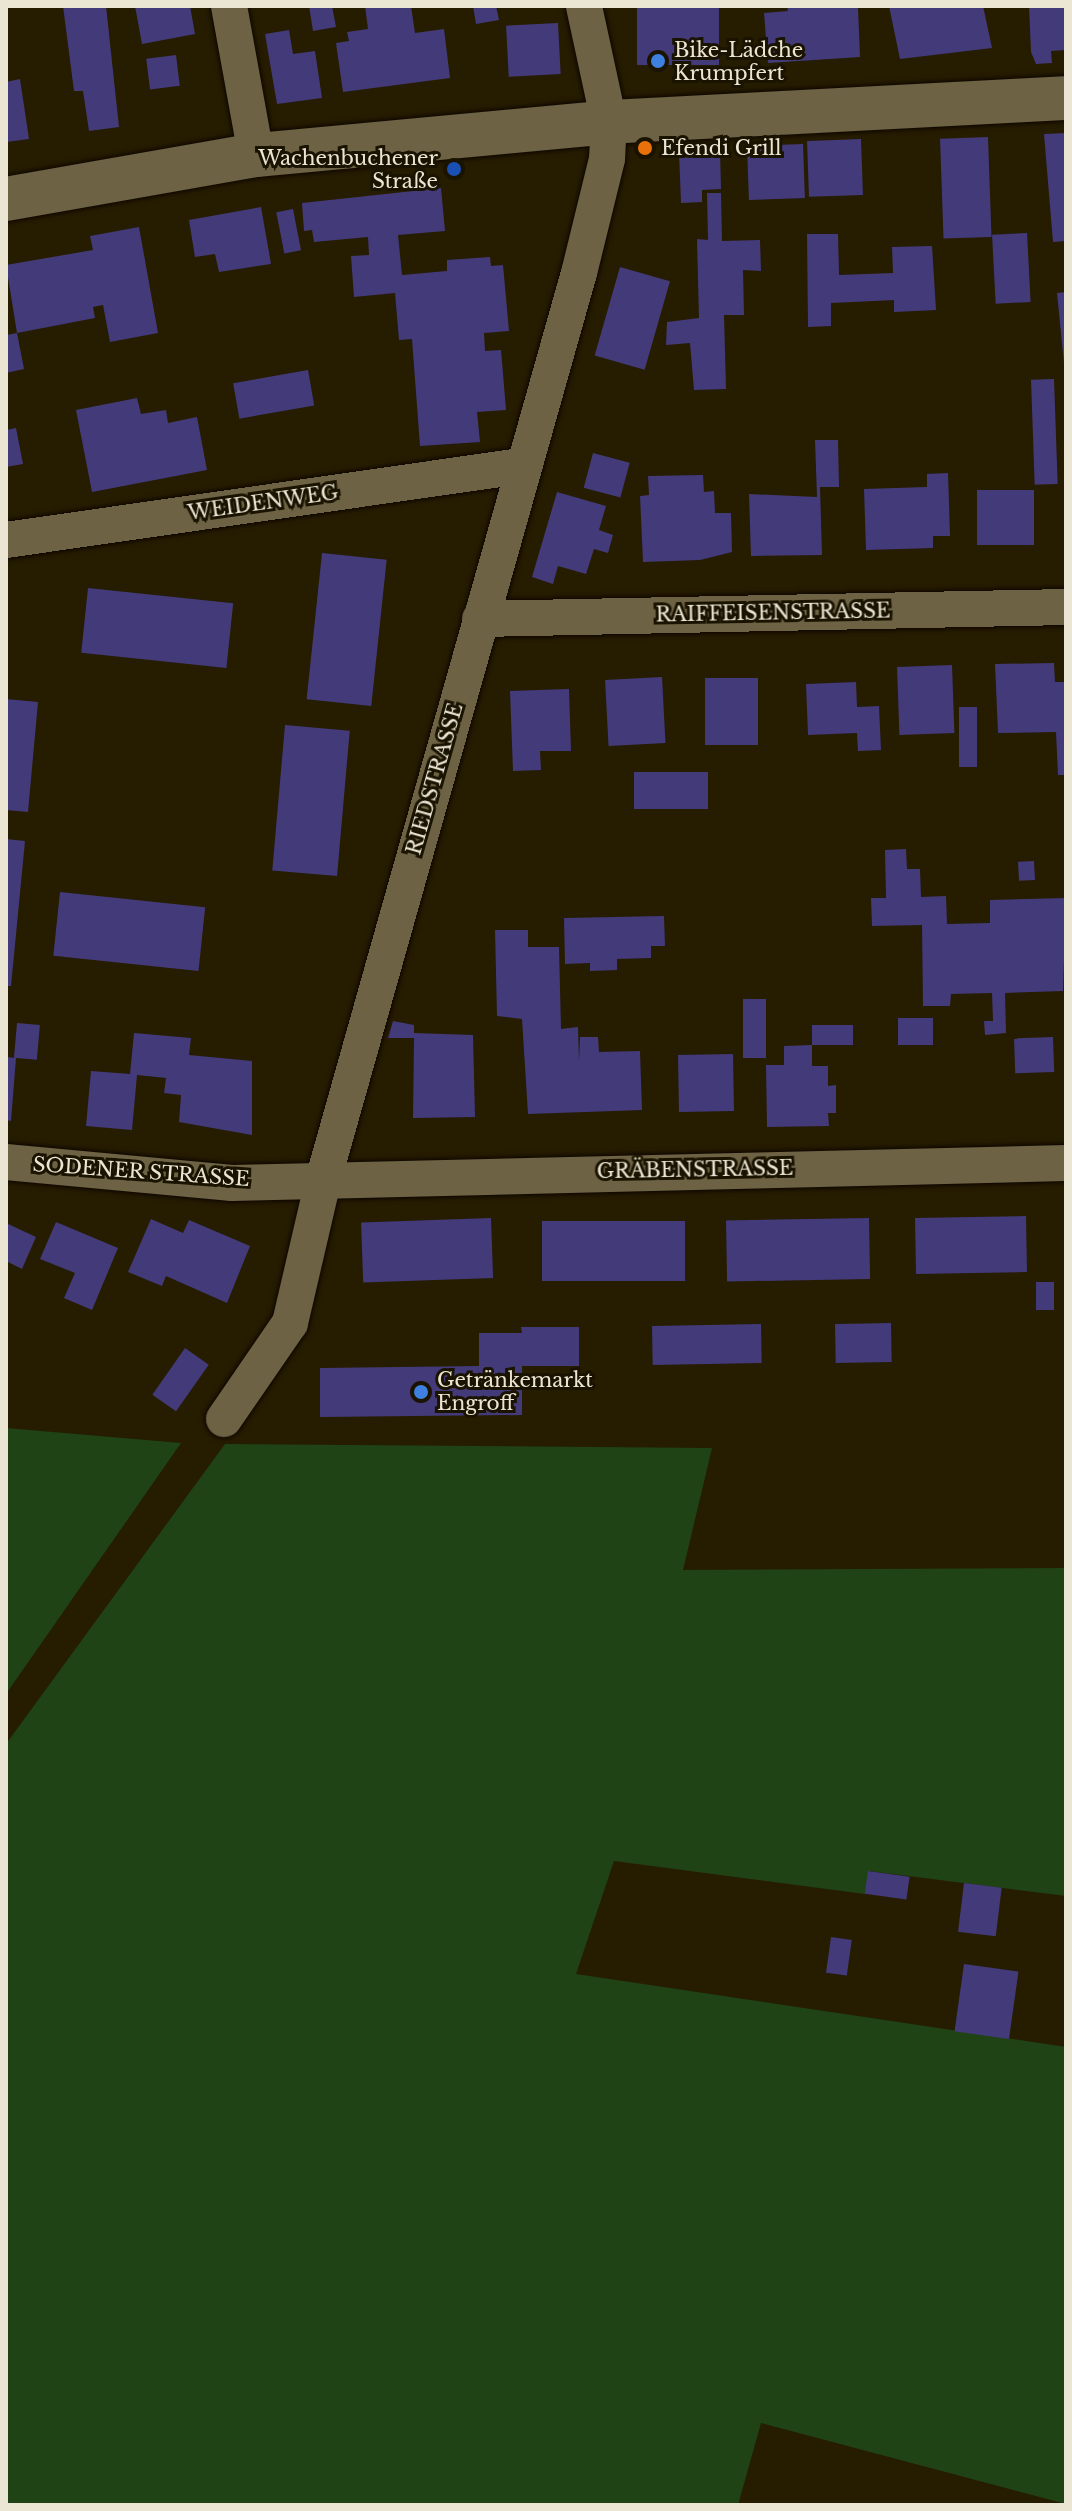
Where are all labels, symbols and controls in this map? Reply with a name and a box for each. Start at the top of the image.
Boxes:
place label: Bike-Lädche Krumpfert [674,38,803,85]
marker: Bike-Lädche Krumpfert [649,52,667,70]
place label: Efendi Grill [661,136,782,160]
marker: Efendi Grill [636,139,654,157]
place label: Wachenbuchener Straße [258,146,438,193]
marker: Wachenbuchener Straße [445,160,463,178]
street label: WEIDENWEG [186,481,340,525]
street label: RAIFFEISENSTRASSE [655,599,891,627]
street label: RIEDSTRASSE [402,700,468,858]
street label: SODENER STRASSE [31,1152,251,1192]
street label: GRÄBENSTRASSE [597,1156,793,1184]
place label: Getränkemarkt Engroff [437,1368,593,1415]
marker: Getränkemarkt Engroff [412,1383,430,1401]

